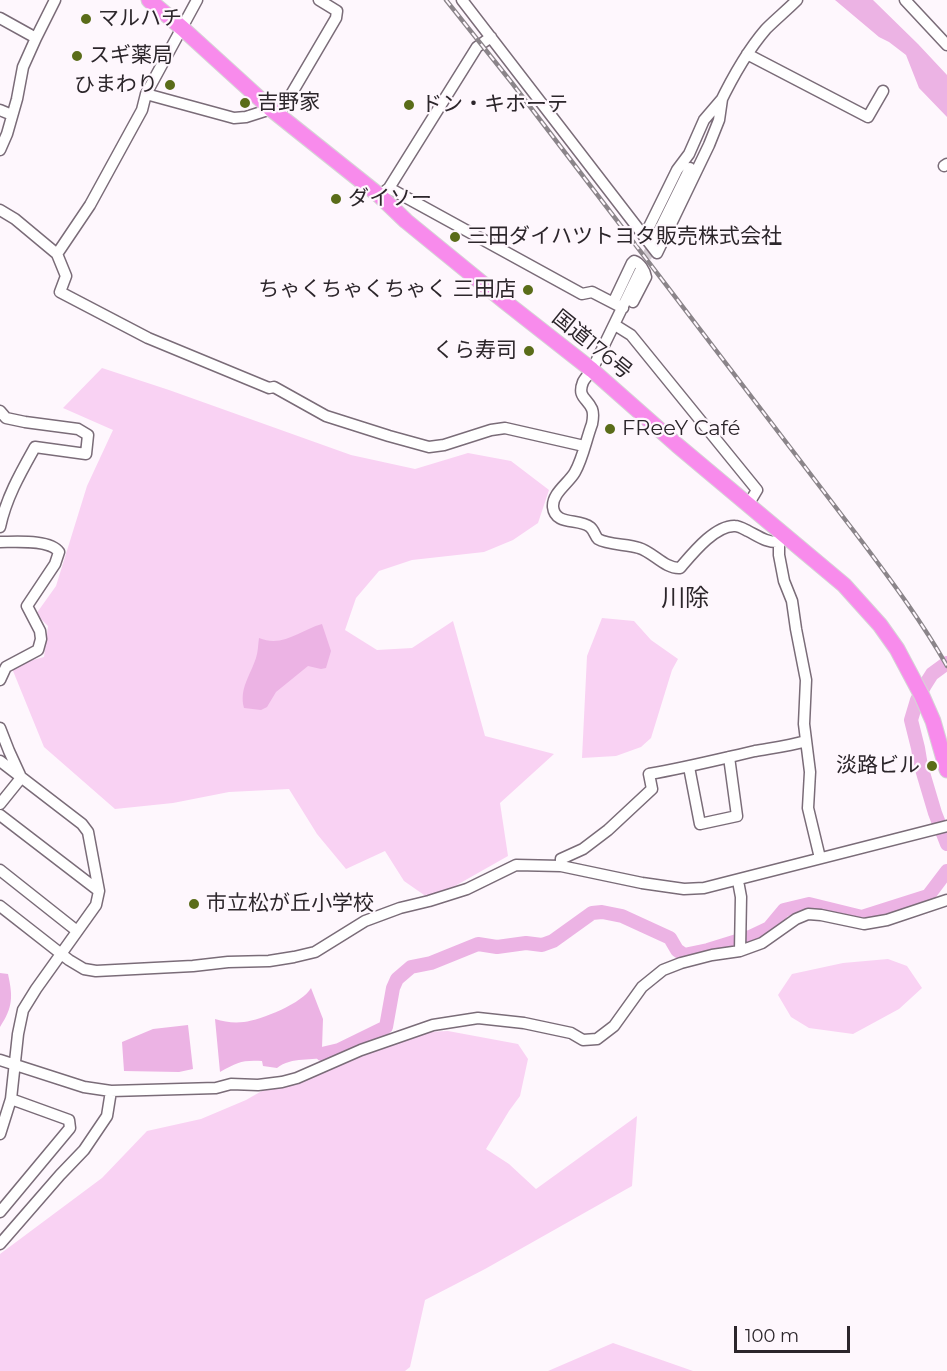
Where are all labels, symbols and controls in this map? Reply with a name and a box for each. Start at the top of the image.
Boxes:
place label: マルハチ [98,6,182,32]
marker: マルハチ [79,12,93,26]
place label: スギ薬局 [89,43,173,69]
marker: スギ薬局 [70,49,84,63]
place label: ひまわり [74,72,158,98]
marker: ひまわり [163,78,177,92]
place label: 吉野家 [257,90,320,116]
place label: ドン・キホーテ [421,92,568,118]
marker: 吉野家 [238,96,252,110]
marker: ドン・キホーテ [402,98,416,112]
place label: ダイソー [348,186,432,212]
marker: ダイソー [329,192,343,206]
place label: 三田ダイハツトヨタ販売株式会社 [467,224,782,250]
marker: 三田ダイハツトヨタ販売株式会社 [448,230,462,244]
place label: ちゃくちゃくちゃく 三田店 [258,277,516,303]
marker: ちゃくちゃくちゃく 三田店 [521,283,535,297]
street label: 国道176号 [547,305,637,385]
place label: くら寿司 [433,338,517,364]
marker: くら寿司 [522,344,536,358]
place label: FReeY Café [622,416,740,442]
marker: FReeY Café [603,422,617,436]
district label: 川除 [661,585,709,613]
place label: 淡路ビル [836,753,920,779]
marker: 淡路ビル [925,759,939,773]
place label: 市立松が丘小学校 [206,891,374,917]
marker: 市立松が丘小学校 [187,897,201,911]
scale bar [737,1314,852,1352]
text: 100 m [745,1325,799,1347]

